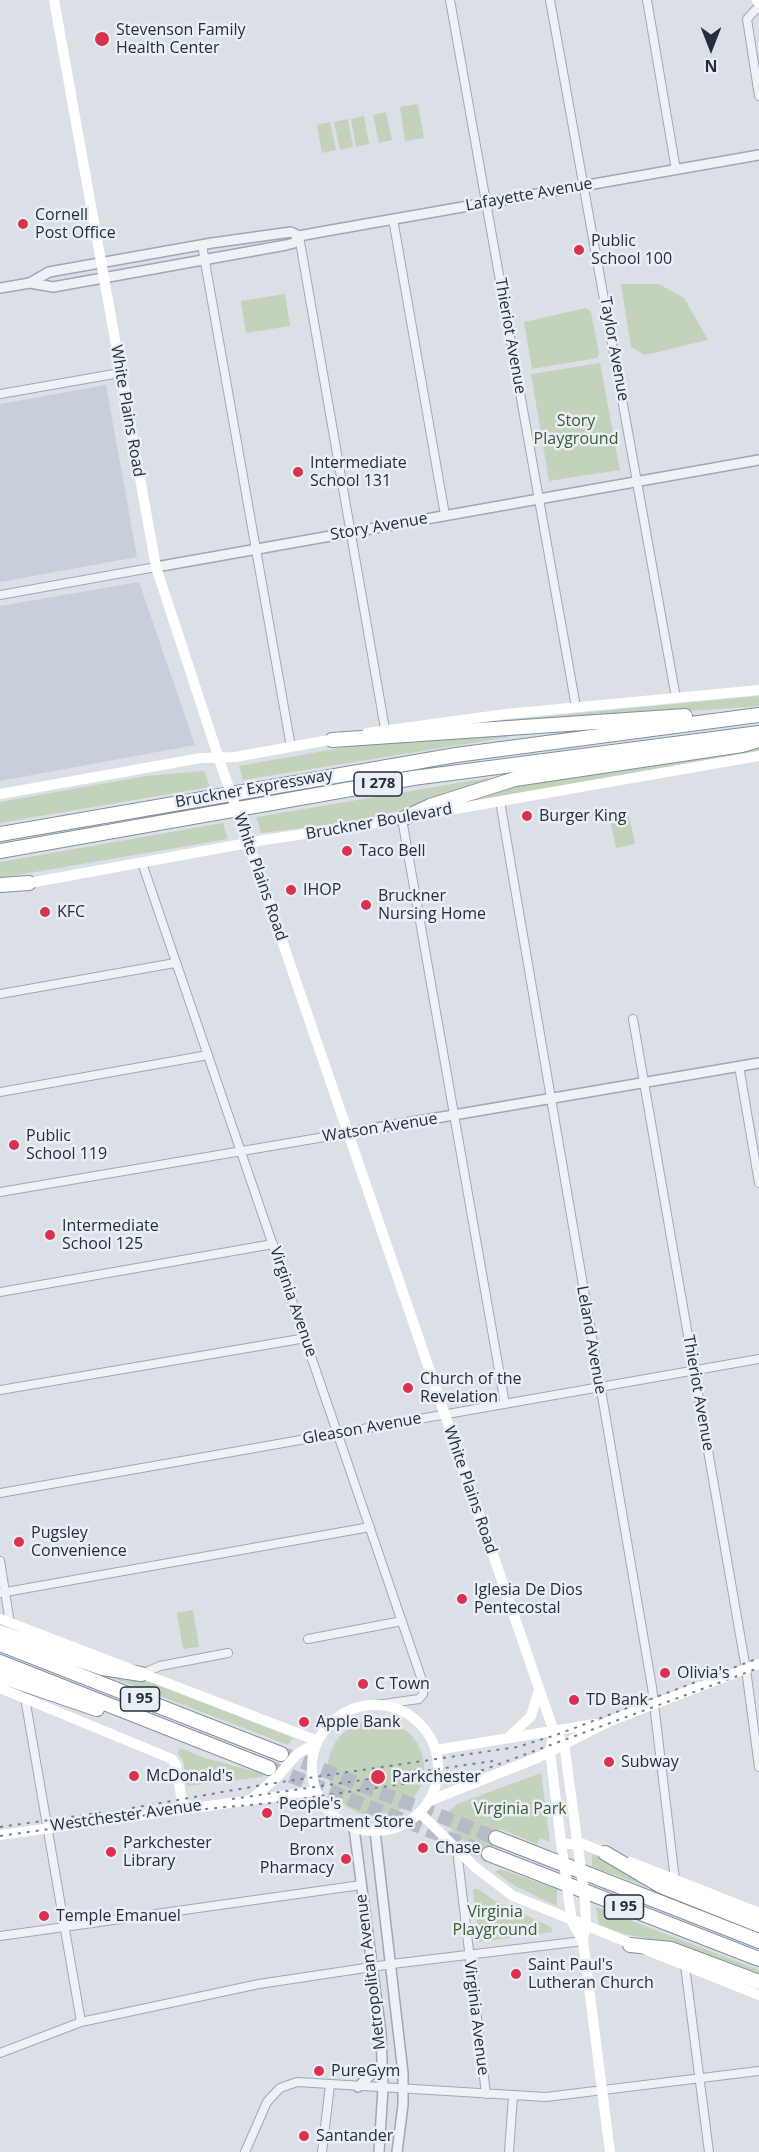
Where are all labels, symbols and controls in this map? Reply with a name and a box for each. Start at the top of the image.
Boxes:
north arrow [681,18,741,78]
place label: Stevenson Family Health Center [116,20,246,58]
marker: Stevenson Family Health Center [93,30,111,48]
text: N [705,55,718,77]
street label: Lafayette Avenue [464,174,594,216]
place label: Cornell Post Office [35,205,116,243]
marker: Cornell Post Office [16,217,30,231]
place label: Public School 100 [591,231,672,269]
marker: Public School 100 [572,243,586,257]
street label: Thieriot Avenue [490,277,530,395]
street label: Taylor Avenue [595,295,633,403]
street label: White Plains Road [106,343,148,479]
park label: Story Playground [534,411,618,449]
place label: Intermediate School 131 [310,453,407,491]
marker: Intermediate School 131 [291,465,305,479]
street label: Story Avenue [329,509,429,545]
street label: Bruckner Expressway [174,766,334,812]
road number: I 278 [354,772,402,796]
street label: Bruckner Boulevard [304,800,454,844]
place label: Burger King [539,806,626,826]
marker: Burger King [520,809,534,823]
street label: White Plains Road [229,811,291,943]
place label: Taco Bell [359,841,426,861]
marker: Taco Bell [340,844,354,858]
place label: IHOP [303,880,341,900]
marker: IHOP [284,883,298,897]
place label: Bruckner Nursing Home [378,886,486,924]
marker: Bruckner Nursing Home [359,898,373,912]
place label: KFC [57,902,85,922]
marker: KFC [38,905,52,919]
street label: Watson Avenue [321,1109,439,1147]
place label: Public School 119 [26,1126,107,1164]
marker: Public School 119 [7,1138,21,1152]
place label: Intermediate School 125 [62,1216,159,1254]
marker: Intermediate School 125 [43,1228,57,1242]
street label: Virginia Avenue [265,1244,321,1360]
street label: Leland Avenue [572,1284,610,1396]
street label: Thieriot Avenue [678,1334,718,1452]
place label: Church of the Revelation [420,1369,522,1407]
marker: Church of the Revelation [401,1381,415,1395]
street label: Gleason Avenue [301,1409,423,1449]
street label: White Plains Road [439,1424,501,1556]
place label: Pugsley Convenience [31,1523,127,1561]
marker: Pugsley Convenience [12,1535,26,1549]
place label: Iglesia De Dios Pentecostal [474,1580,583,1618]
marker: Iglesia De Dios Pentecostal [455,1592,469,1606]
place label: Olivia's [677,1663,730,1683]
marker: Olivia's [658,1666,672,1680]
place label: C Town [375,1674,430,1694]
marker: C Town [356,1677,370,1691]
road number: I 95 [120,1687,160,1711]
place label: TD Bank [586,1690,648,1710]
marker: TD Bank [567,1693,581,1707]
place label: Apple Bank [316,1712,400,1732]
marker: Apple Bank [297,1715,311,1729]
place label: Subway [621,1752,679,1772]
marker: Subway [602,1755,616,1769]
place label: McDonald's [146,1766,233,1786]
place label: Parkchester [392,1767,481,1787]
marker: Parkchester [369,1768,387,1786]
marker: McDonald's [127,1769,141,1783]
place label: People's Department Store [279,1794,414,1832]
street label: Westchester Avenue [49,1796,203,1836]
park label: Virginia Park [473,1799,567,1819]
marker: People's Department Store [260,1806,274,1820]
place label: Parkchester Library [123,1833,212,1871]
place label: Chase [435,1838,480,1858]
place label: Bronx Pharmacy [260,1840,334,1878]
marker: Chase [416,1841,430,1855]
marker: Parkchester Library [104,1845,118,1859]
marker: Bronx Pharmacy [339,1852,353,1866]
street label: Metropolitan Avenue [352,1893,390,2051]
road number: I 95 [604,1895,644,1919]
park label: Virginia Playground [453,1902,537,1940]
place label: Temple Emanuel [56,1906,181,1926]
marker: Temple Emanuel [37,1909,51,1923]
place label: Saint Paul's Lutheran Church [528,1955,654,1993]
street label: Virginia Avenue [459,1960,493,2076]
marker: Saint Paul's Lutheran Church [509,1967,523,1981]
place label: PureGym [331,2061,400,2081]
marker: PureGym [312,2064,326,2078]
place label: Santander [316,2126,393,2146]
marker: Santander [297,2129,311,2143]

